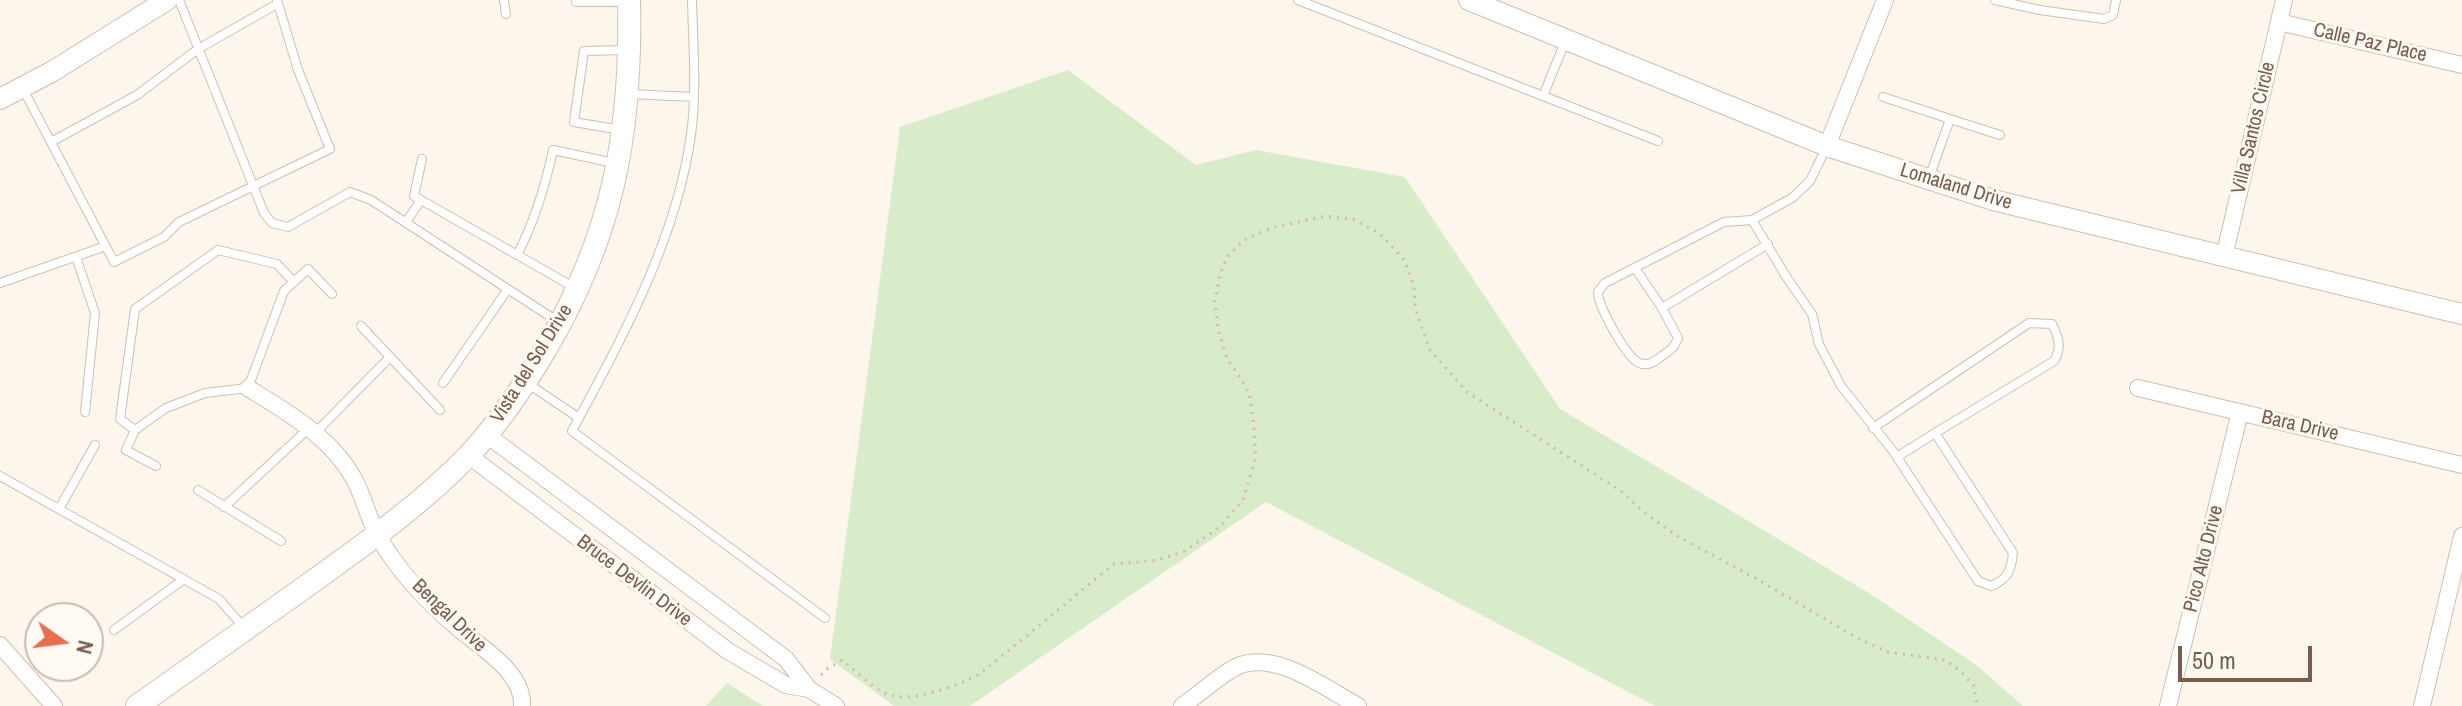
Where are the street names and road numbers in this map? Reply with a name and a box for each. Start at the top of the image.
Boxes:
street label: Calle Paz Place [2311,18,2429,68]
street label: Villa Santos Circle [2227,60,2281,196]
street label: Lomaland Drive [1897,159,2015,215]
street label: Vista del Sol Drive [486,300,578,428]
street label: Bara Drive [2259,405,2341,447]
street label: Pico Alto Drive [2179,503,2229,615]
street label: Bruce Devlin Drive [572,530,696,632]
street label: Bengal Drive [407,574,491,658]

